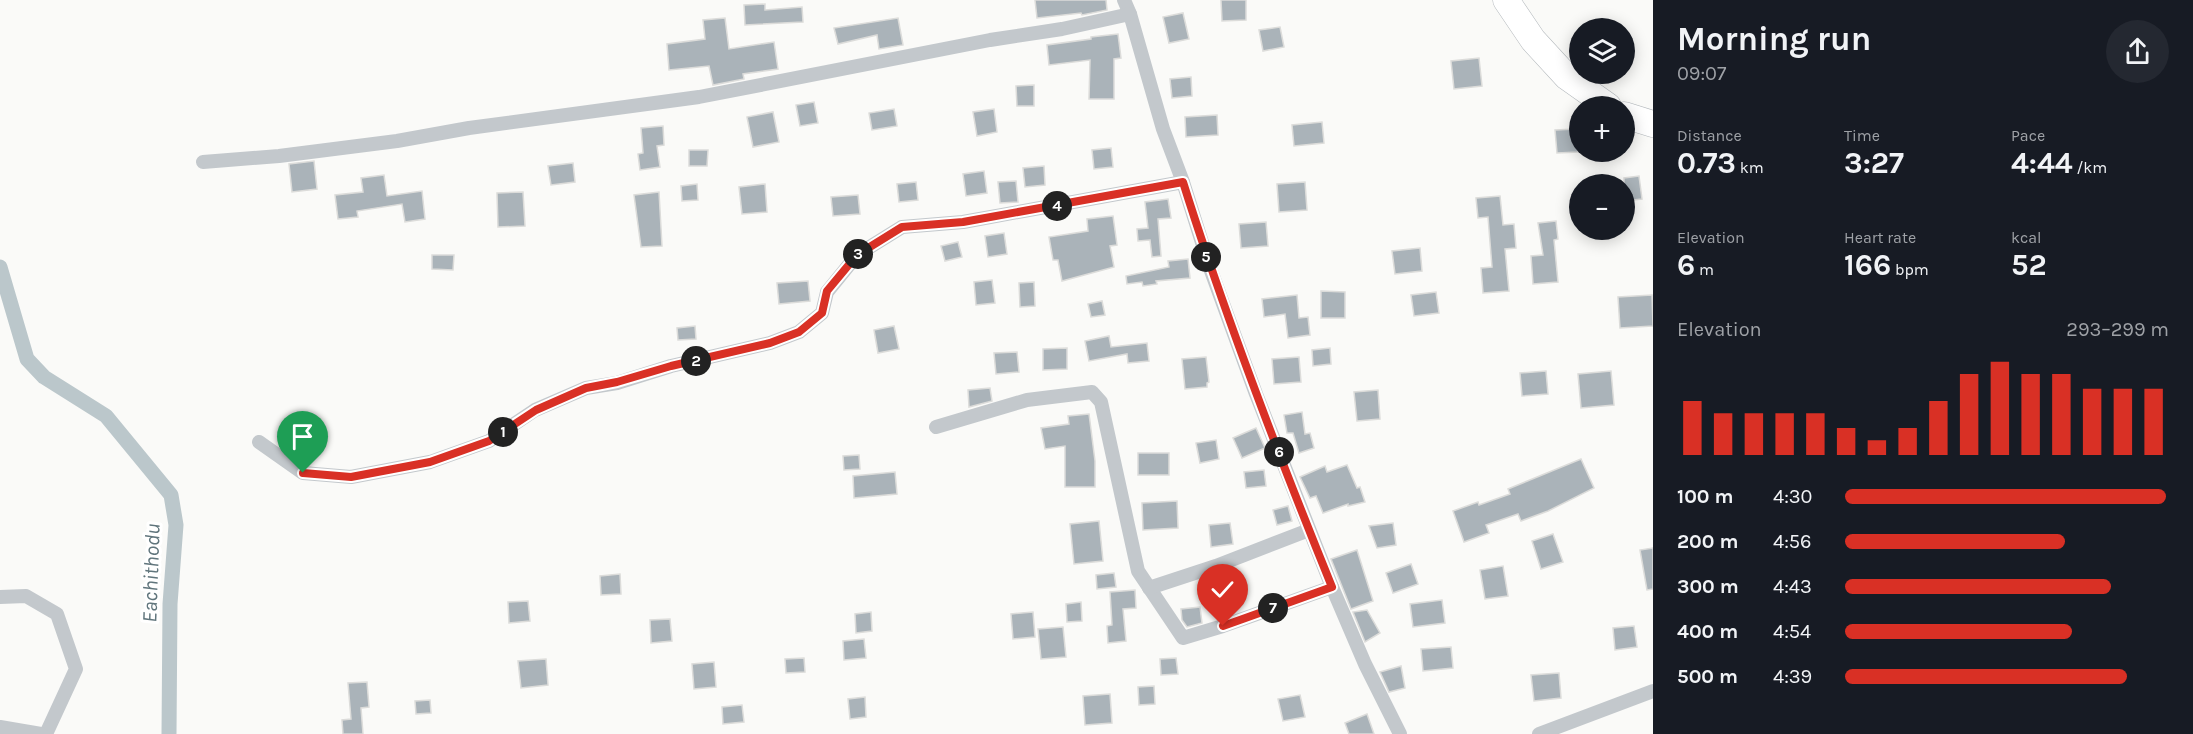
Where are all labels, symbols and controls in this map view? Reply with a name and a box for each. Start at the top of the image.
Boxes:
map controls [1569,18,1635,240]
button: layers [1569,18,1635,84]
text: Morning run [1677,20,1871,58]
button: share [2106,20,2169,83]
text: 09:07 [1677,62,1726,85]
button: + [1569,96,1635,162]
text: Distance [1677,126,1742,145]
text: Time [1844,126,1880,145]
text: Pace [2011,126,2045,145]
text: 0.73 [1677,145,1736,181]
text: 3:27 [1844,145,1904,181]
text: 4:44 [2011,145,2073,181]
text: km [1736,158,1764,177]
text: /km [2073,158,2107,177]
button: − [1569,174,1635,240]
pin: 4 [1042,191,1072,221]
text: 4 [1052,196,1062,215]
text: Elevation [1677,228,1745,247]
text: Heart rate [1844,228,1916,247]
text: kcal [2011,228,2042,247]
pin: 3 [843,239,873,269]
pin: 5 [1191,242,1221,272]
text: 3 [853,244,863,263]
text: 5 [1201,247,1211,266]
text: 6 [1677,247,1695,283]
text: 166 [1844,247,1891,283]
text: 52 [2011,247,2047,283]
text: m [1695,260,1714,279]
text: bpm [1891,260,1929,279]
text: Elevation [1677,318,1762,341]
text: 293–299 m [2066,318,2169,341]
pin: 2 [681,346,711,376]
text: 2 [691,351,701,370]
pin [277,411,328,473]
pin: 1 [488,417,518,447]
icon: arrive [286,420,319,453]
text: 1 [500,422,506,441]
pin: 6 [1264,437,1294,467]
text: 6 [1274,442,1284,461]
text: 100 m [1677,485,1733,508]
text: 4:30 [1773,485,1812,508]
water label: Eachithodu [137,523,165,623]
text: 200 m [1677,530,1738,553]
text: 4:56 [1773,530,1812,553]
pin [1197,564,1248,626]
icon: check [1206,573,1239,606]
text: 300 m [1677,575,1739,598]
text: 4:43 [1773,575,1812,598]
pin: 7 [1258,593,1288,623]
text: 7 [1269,598,1277,617]
text: 400 m [1677,620,1738,643]
text: 4:54 [1773,620,1811,643]
text: 500 m [1677,665,1738,688]
text: 4:39 [1773,665,1812,688]

